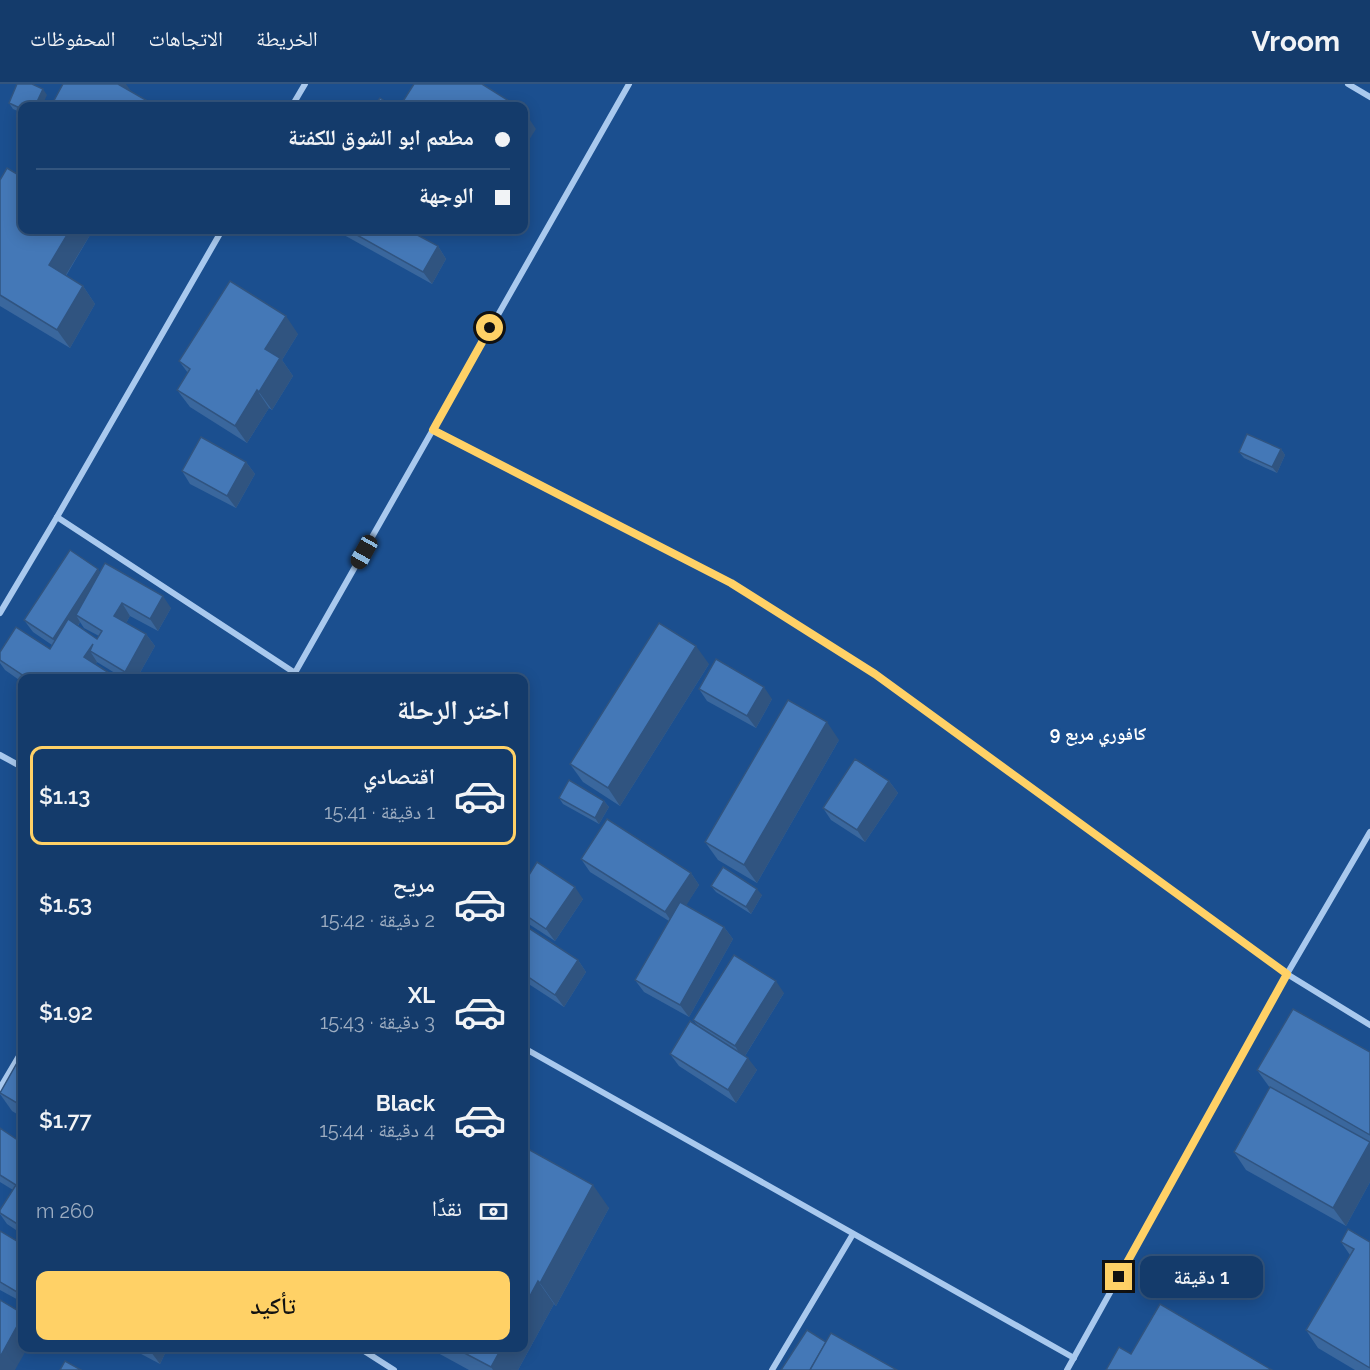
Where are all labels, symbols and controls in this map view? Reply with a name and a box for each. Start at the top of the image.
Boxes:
text: Vroom [1252,25,1340,58]
text: المحفوظات [30,26,115,51]
text: الاتجاهات [148,26,223,51]
text: الخريطة [256,26,318,51]
text: مطعم ابو الشوق للكفتة [288,124,474,150]
text: الوجهة [419,182,474,208]
route start [476,314,503,341]
car [347,532,381,572]
text: اختر الرحلة [397,694,510,725]
district label: كافوري مربع 9 [1050,723,1146,748]
text: اقتصادي [363,763,435,789]
icon: car [453,769,507,823]
text: $1.13 [39,783,90,809]
text: 1 دقيقة · 15:41 [324,800,435,824]
text: مريح [392,871,435,897]
icon: car [453,877,507,931]
text: $1.53 [39,891,92,917]
text: 2 دقيقة · 15:42 [320,908,435,932]
text: XL [408,982,435,1008]
icon: car [453,985,507,1039]
text: $1.92 [39,999,93,1025]
text: 3 دقيقة · 15:43 [320,1010,435,1034]
text: Black [376,1090,435,1116]
icon: car [453,1093,507,1147]
text: $1.77 [39,1107,92,1133]
text: 4 دقيقة · 15:44 [319,1118,435,1142]
text: نقدًا [432,1195,462,1221]
icon: cash [477,1195,510,1228]
text: 260 m [36,1199,94,1223]
callout: 1 دقيقة [1140,1256,1263,1298]
route end [1105,1263,1132,1290]
text: 1 دقيقة [1174,1265,1229,1289]
button: تأكيد [36,1271,510,1340]

